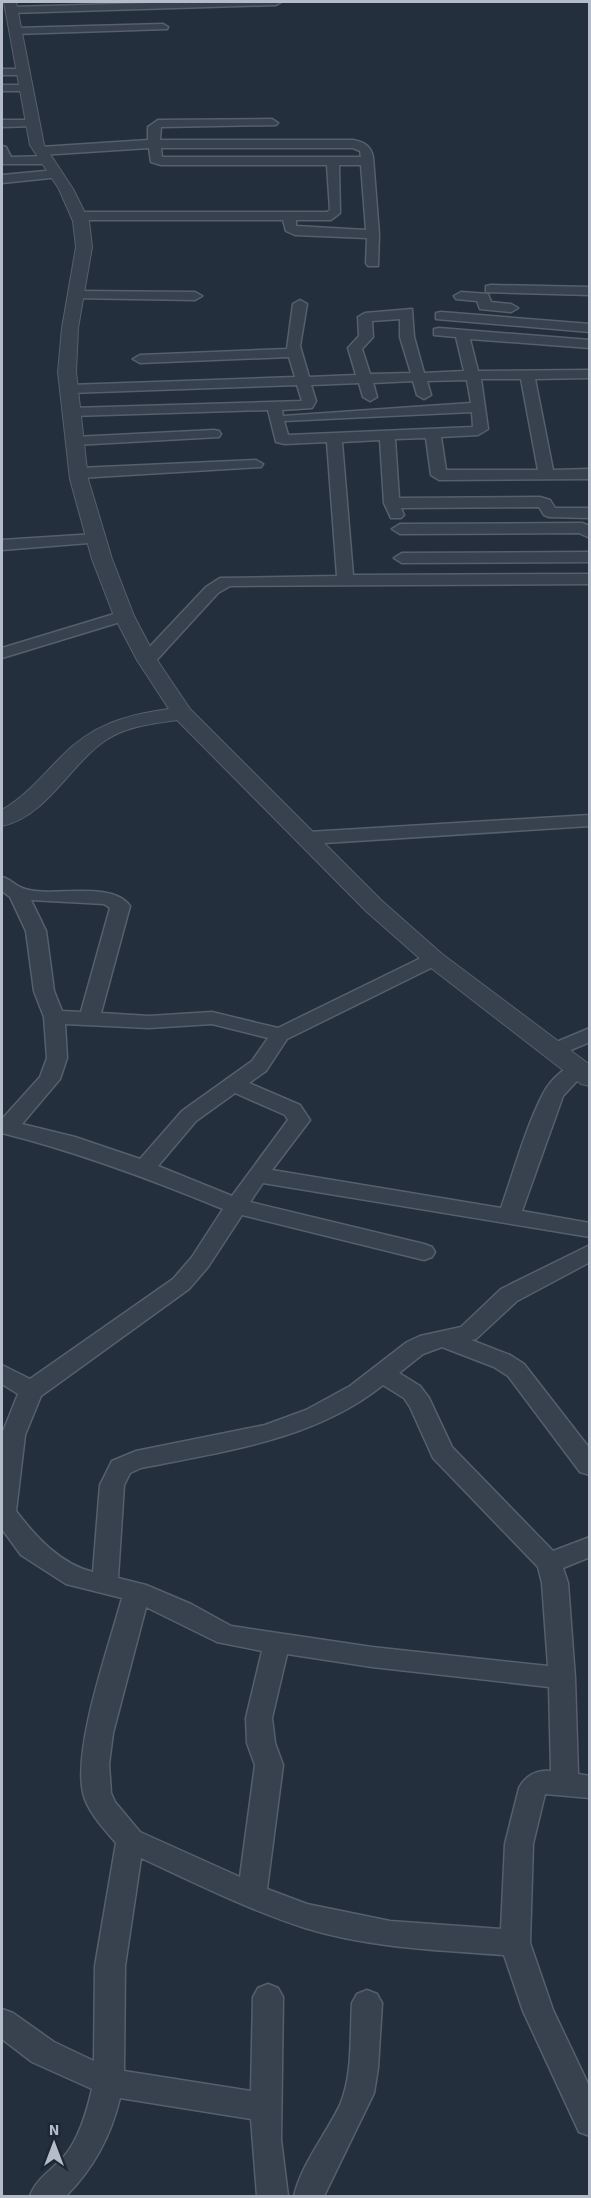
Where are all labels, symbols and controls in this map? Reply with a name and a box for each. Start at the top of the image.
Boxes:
north arrow [24,2114,84,2174]
text: N [49,2119,59,2141]

